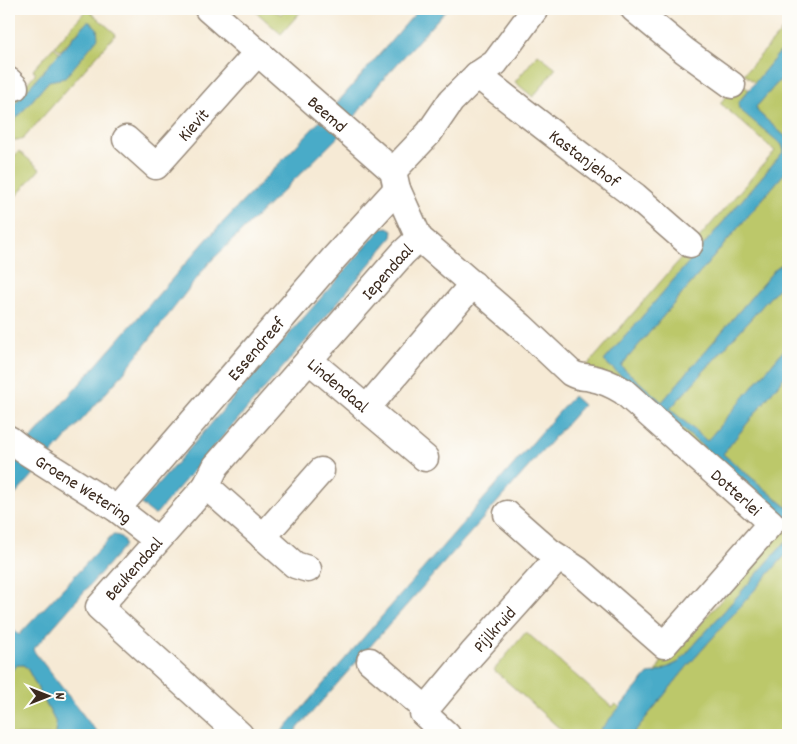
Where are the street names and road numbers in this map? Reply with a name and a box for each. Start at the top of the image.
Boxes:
street label: Beemd [301,91,351,140]
street label: Kievit [173,104,217,148]
street label: Kastanjehof [543,125,624,195]
street label: Iependaal [357,239,421,307]
street label: Essendreef [223,312,293,388]
street label: Lindendaal [301,354,374,421]
street label: Groene Wetering [29,450,136,531]
street label: Dotterlei [704,464,766,523]
street label: Beukendaal [100,532,171,607]
street label: Pijlkruid [469,602,523,659]

